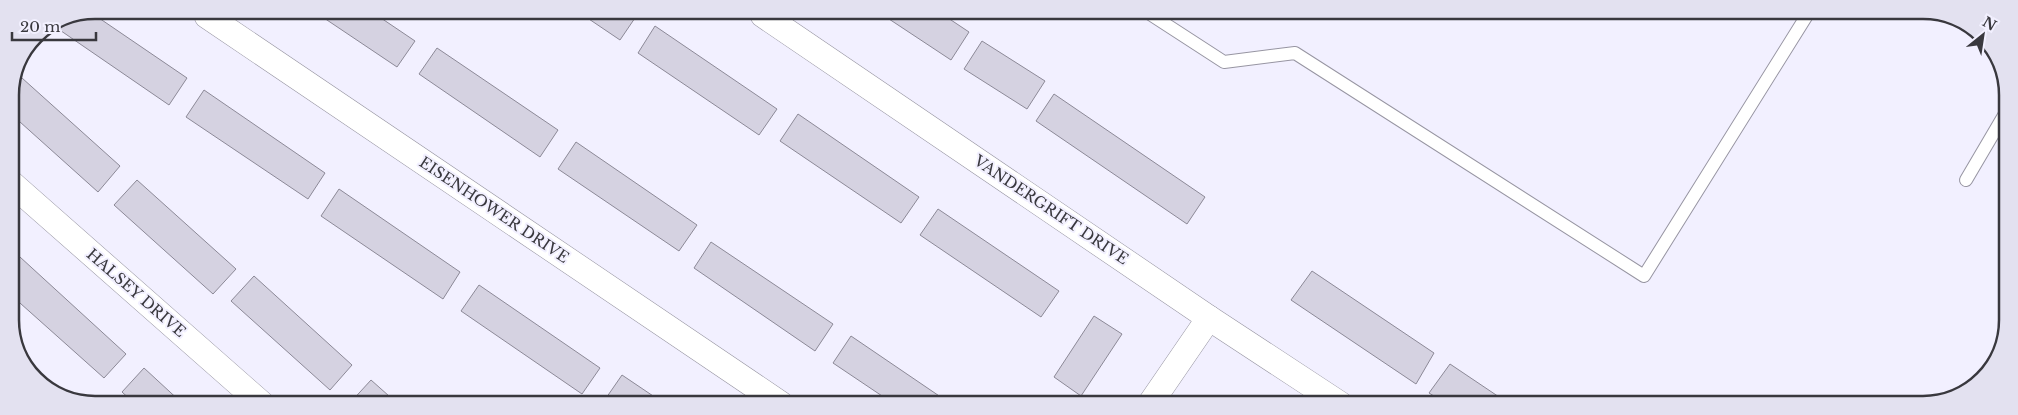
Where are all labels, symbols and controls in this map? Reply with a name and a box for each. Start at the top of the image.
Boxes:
scale bar [12,10,96,42]
north arrow [1958,10,2008,60]
text: N [1979,13,2000,35]
text: 20 m [20,17,60,36]
street label: VANDERGRIFT DRIVE [970,150,1132,268]
street label: EISENHOWER DRIVE [416,152,573,267]
street label: HALSEY DRIVE [83,244,190,341]

